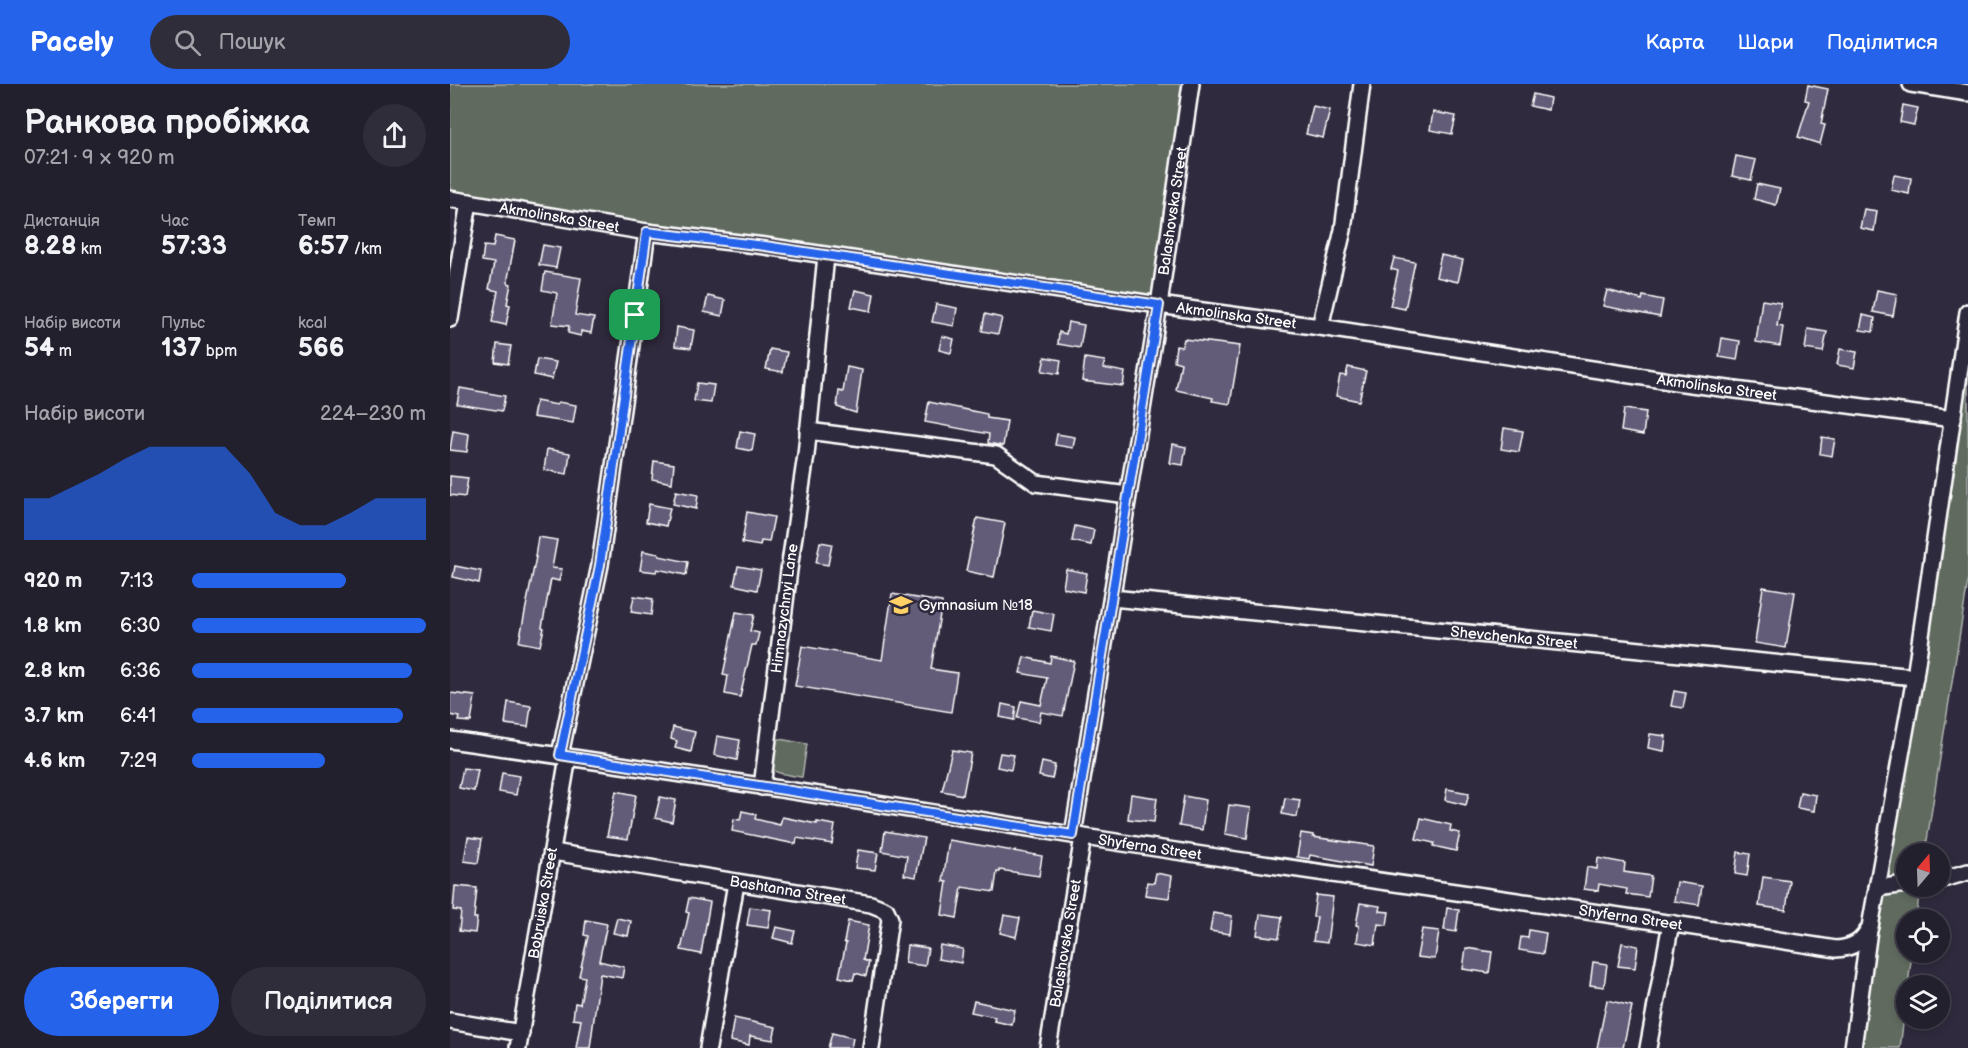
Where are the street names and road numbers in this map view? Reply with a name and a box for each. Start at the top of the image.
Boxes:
street label: Balashovska Street [1154,145,1192,277]
street label: Akmolinska Street [498,198,621,237]
street label: Akmolinska Street [1175,298,1298,334]
street label: Akmolinska Street [1656,370,1778,405]
street label: Himnazychnyi Lane [767,542,803,674]
street label: Shevchenka Street [1450,622,1579,654]
street label: Shyferna Street [1097,830,1203,865]
street label: Bobruiska Street [524,846,562,960]
street label: Bashtanna Street [728,872,848,910]
street label: Balashovska Street [1046,877,1086,1009]
street label: Shyferna Street [1578,901,1684,935]

